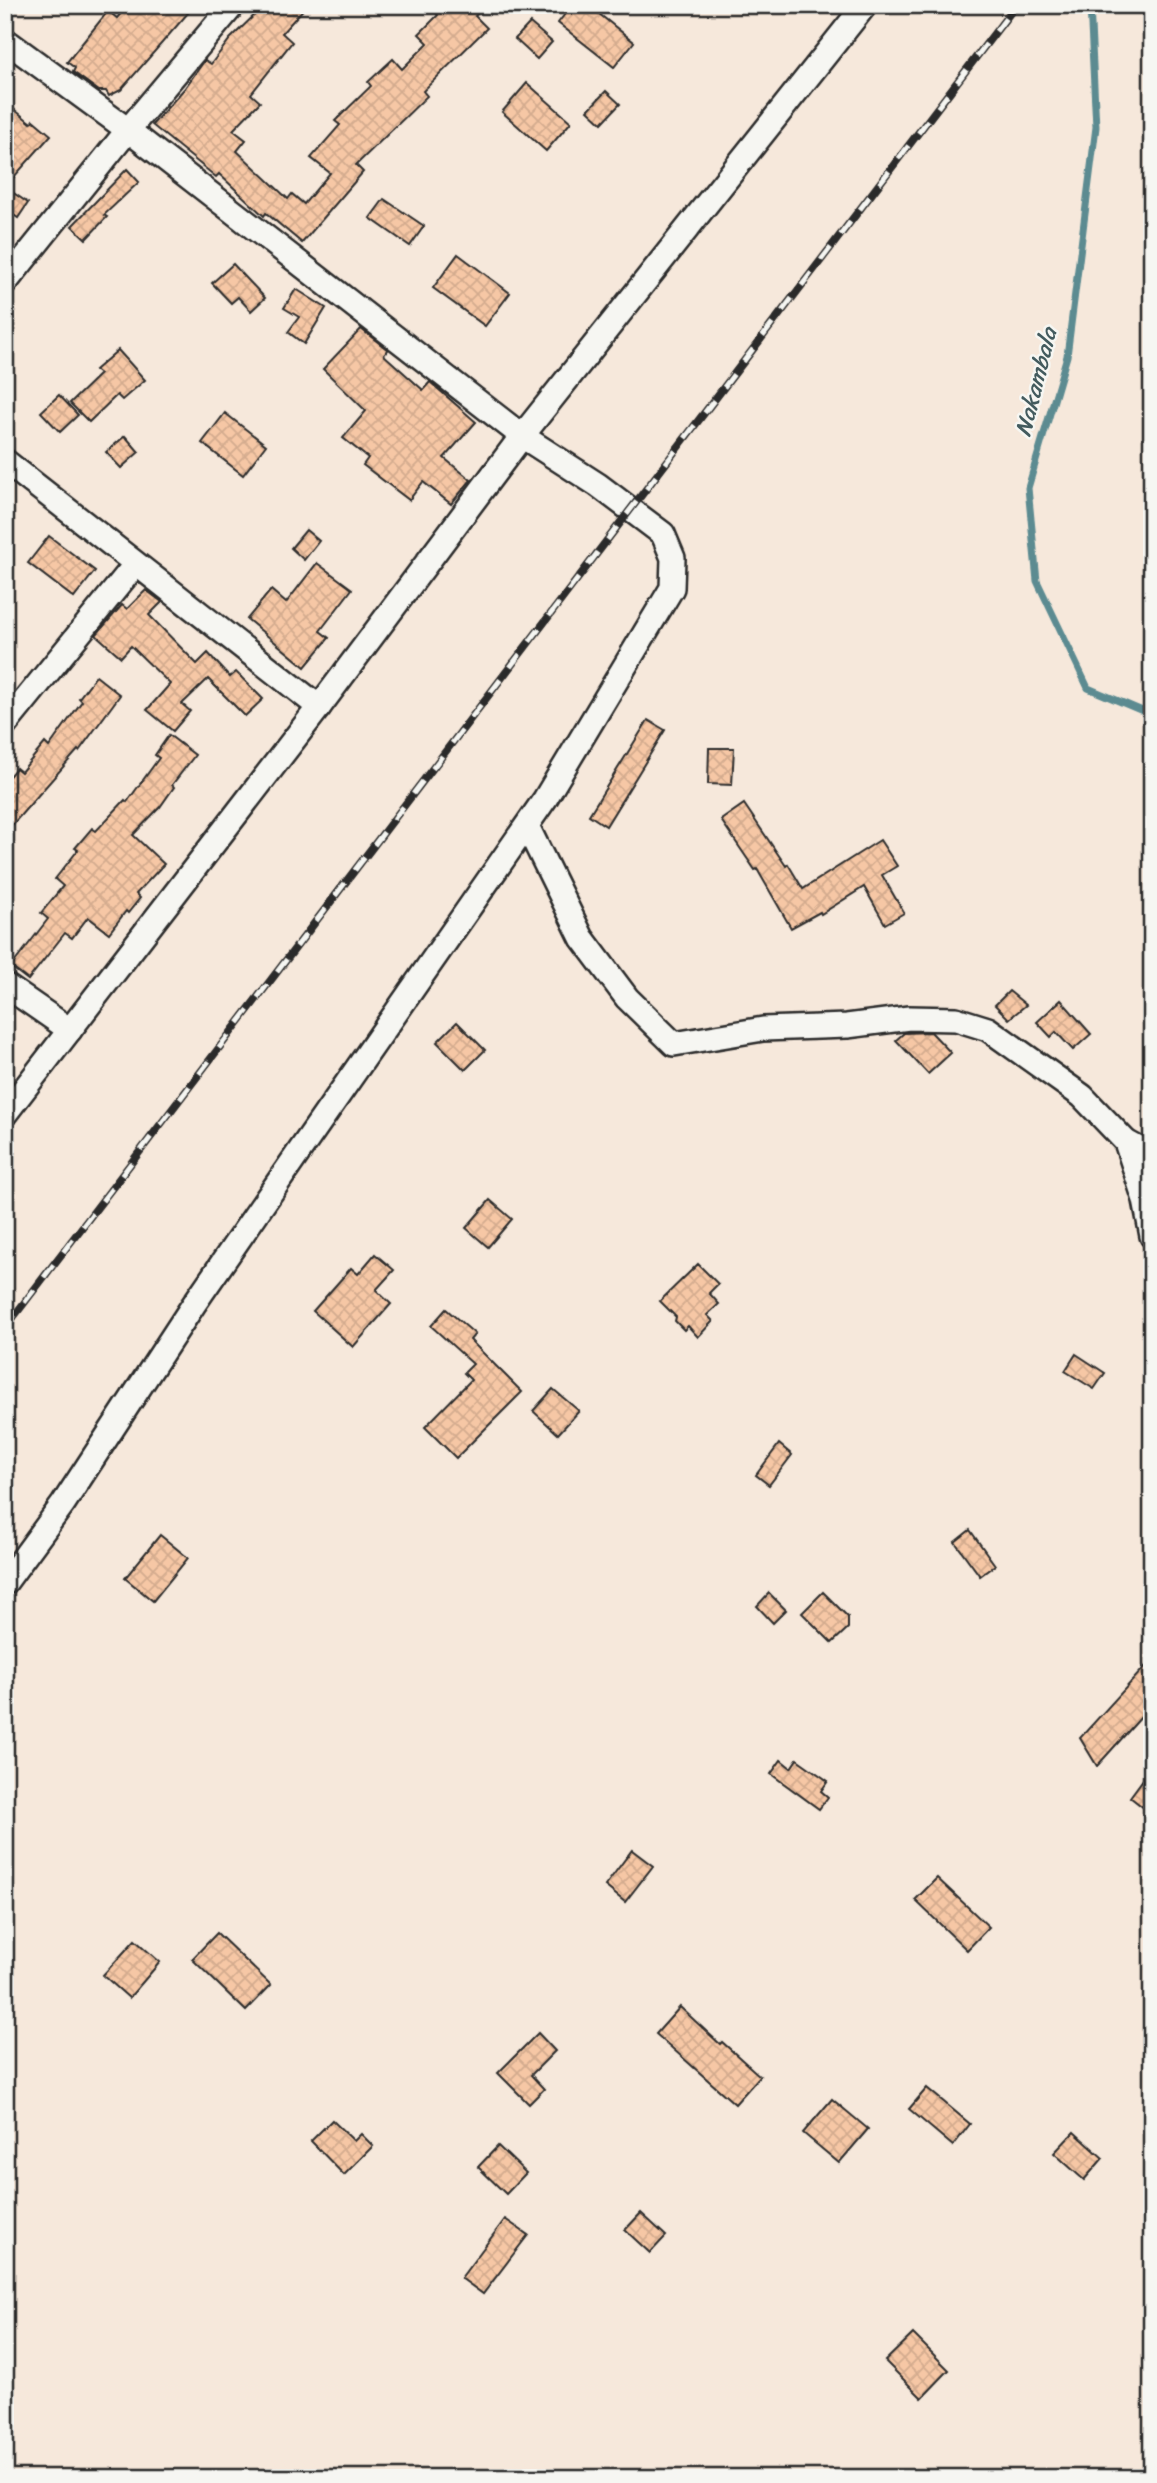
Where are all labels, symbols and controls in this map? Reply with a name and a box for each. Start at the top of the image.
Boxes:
water label: Nakambala [1003,321,1070,441]

